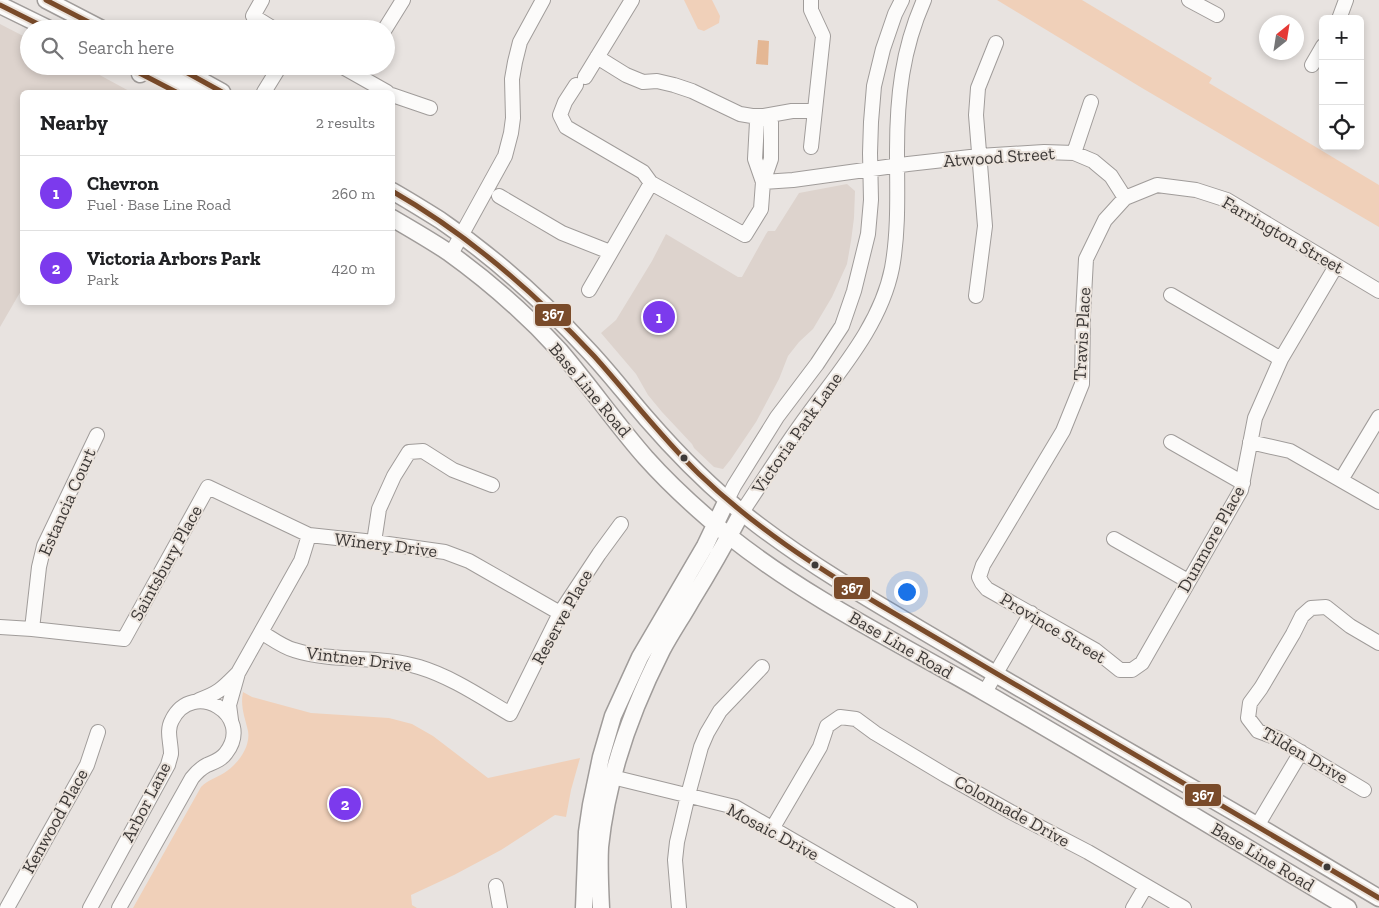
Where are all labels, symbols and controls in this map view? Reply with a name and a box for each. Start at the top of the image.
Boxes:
north arrow [1259,15,1304,60]
map controls [1319,15,1364,150]
button: + [1319,15,1364,60]
search box [20,20,395,75]
icon: search [38,34,66,62]
text: Search here [78,36,174,59]
button: − [1319,60,1364,105]
button: locate [1319,105,1364,150]
text: Nearby [40,110,108,135]
text: 2 results [316,113,375,132]
street label: Atwood Street [943,142,1056,172]
text: Chevron [87,172,159,195]
text: 1 [53,184,59,203]
text: 260 m [332,184,375,203]
street label: Farrington Street [1218,191,1348,279]
text: Fuel · Base Line Road [87,195,231,214]
text: Victoria Arbors Park [87,247,260,270]
text: 2 [52,259,60,278]
text: 420 m [331,259,375,278]
text: Park [87,270,119,289]
street label: Travis Place [1069,287,1095,381]
pin: 1 [643,298,675,336]
line badge: 367 [534,303,572,327]
text: 367 [542,306,564,323]
street label: Base Line Road [544,338,636,442]
street label: Victoria Park Lane [746,368,847,499]
street label: Estancia Court [33,444,101,559]
unlabelled marker [679,453,689,463]
street label: Dunmore Place [1173,482,1249,596]
street label: Saintsbury Place [125,501,207,625]
street label: Winery Drive [333,528,439,562]
unlabelled marker [810,560,820,570]
street label: Reserve Place [527,566,597,668]
line badge: 367 [833,576,871,600]
your location [894,579,920,605]
text: 367 [841,580,863,597]
street label: Province Street [996,588,1110,668]
street label: Base Line Road [845,606,957,684]
street label: Vintner Drive [304,642,413,676]
street label: Tilden Drive [1258,721,1352,789]
street label: Arbor Lane [117,758,175,846]
street label: Kenwood Place [17,765,93,877]
street label: Colonnade Drive [950,770,1074,852]
line badge: 367 [1184,783,1222,807]
pin: 2 [329,785,361,823]
text: 367 [1192,787,1214,804]
street label: Mosaic Drive [723,799,823,865]
street label: Base Line Road [1207,818,1319,896]
unlabelled marker [1322,862,1332,872]

